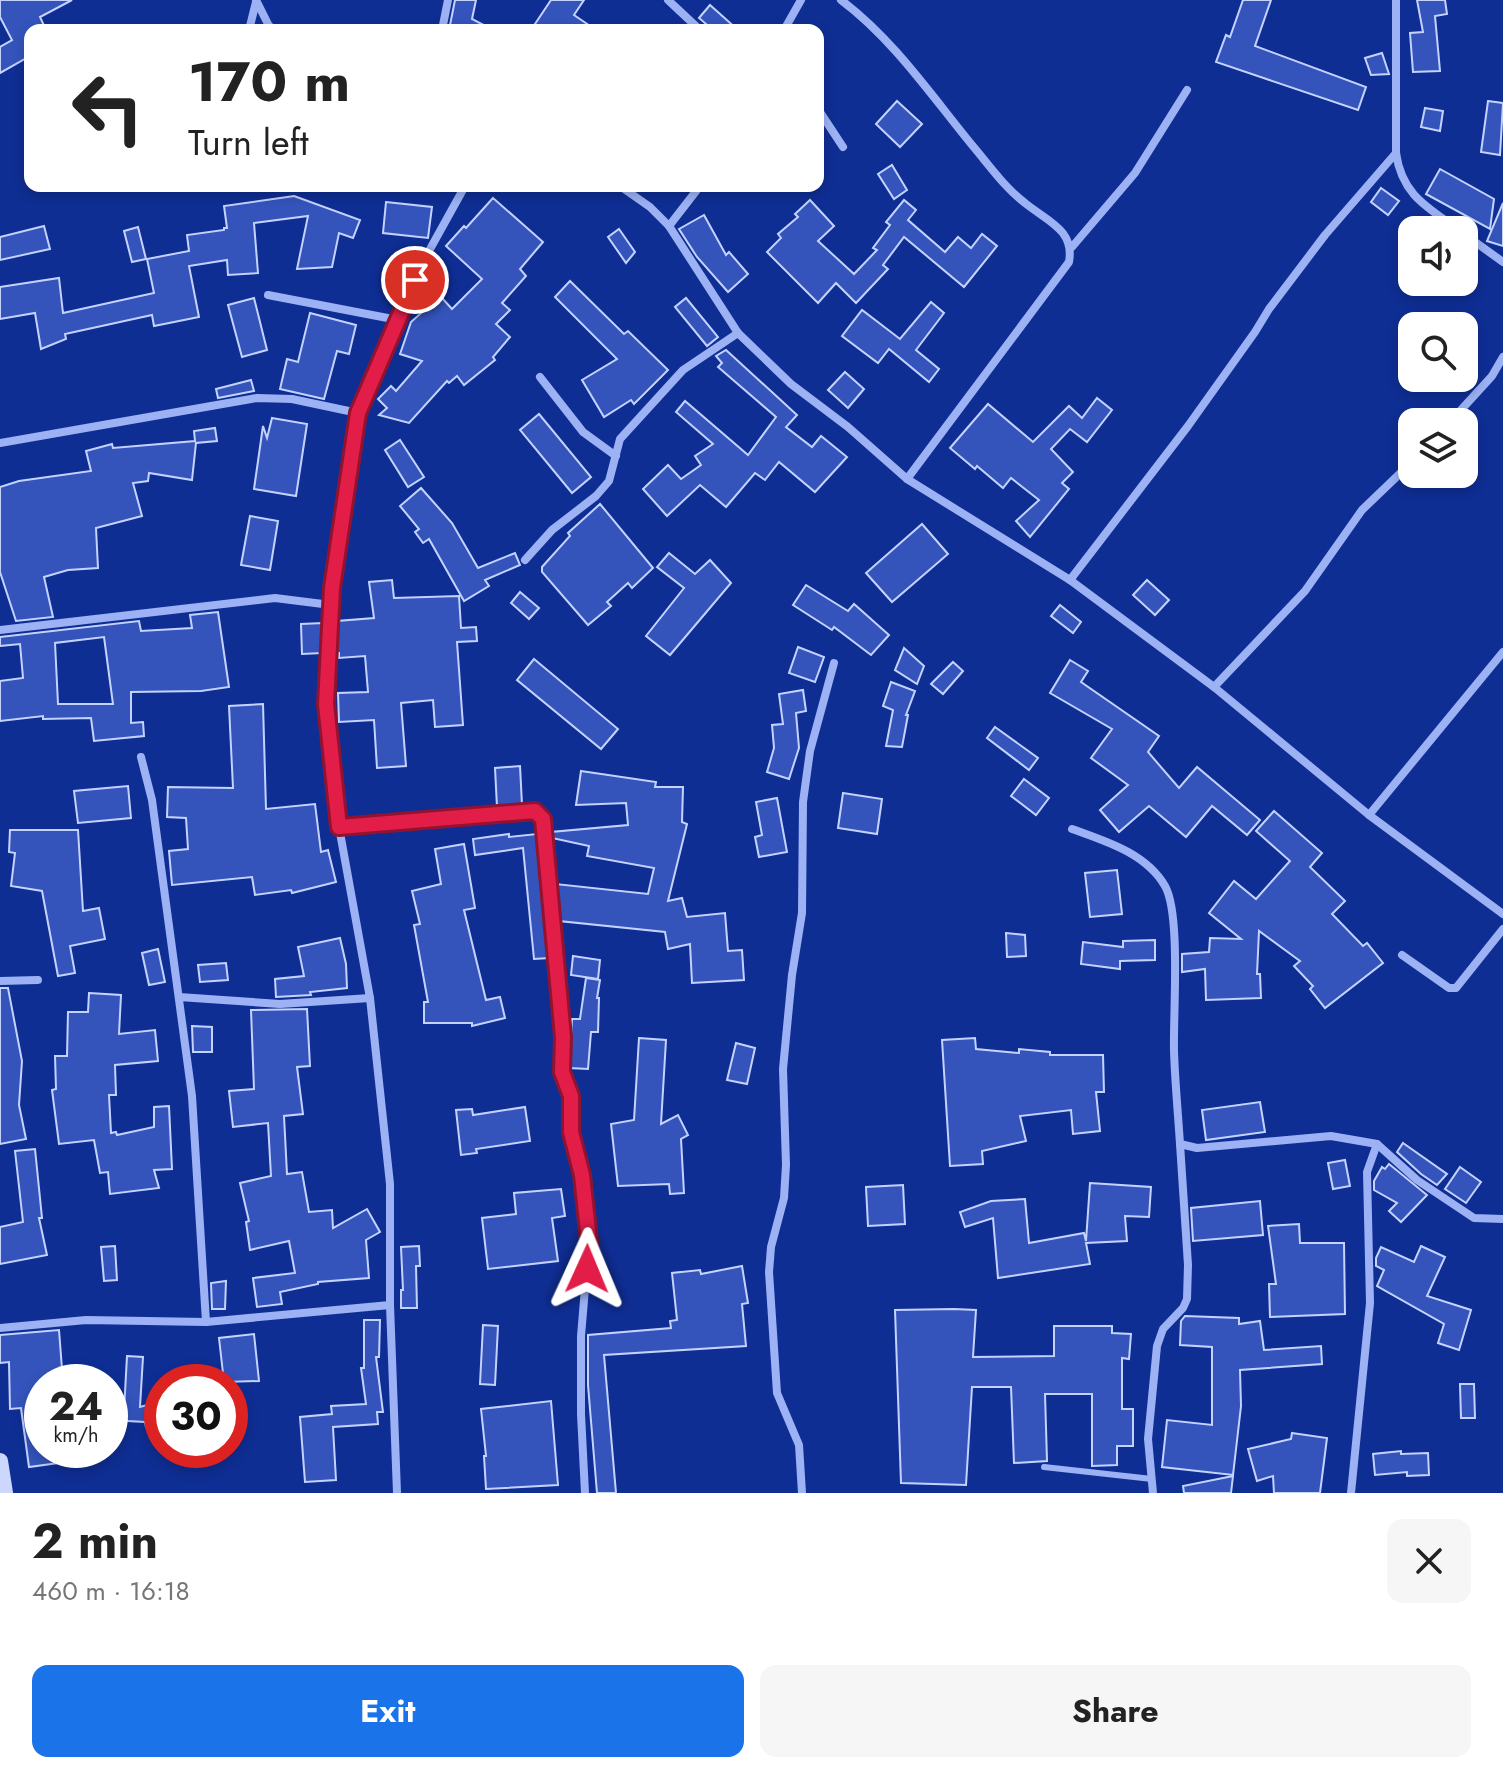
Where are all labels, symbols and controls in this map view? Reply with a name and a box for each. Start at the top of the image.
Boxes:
text: 170 m [188,41,350,122]
icon: left [56,56,160,160]
text: Turn left [188,116,309,168]
map controls [1398,216,1478,488]
button: sound [1398,216,1478,296]
pin [381,246,449,314]
icon: arrive [393,258,437,302]
button: search [1398,312,1478,392]
button: layers [1398,408,1478,488]
position arrow [545,1227,629,1311]
speed limit sign: 30 [144,1364,248,1468]
text: 24 [49,1377,103,1435]
text: km/h [53,1421,99,1450]
text: 2 min [32,1507,158,1576]
button: close [1387,1519,1471,1603]
text: 460 m · 16:18 [32,1572,190,1610]
button: Exit [32,1665,744,1757]
button: Share [760,1665,1471,1757]

